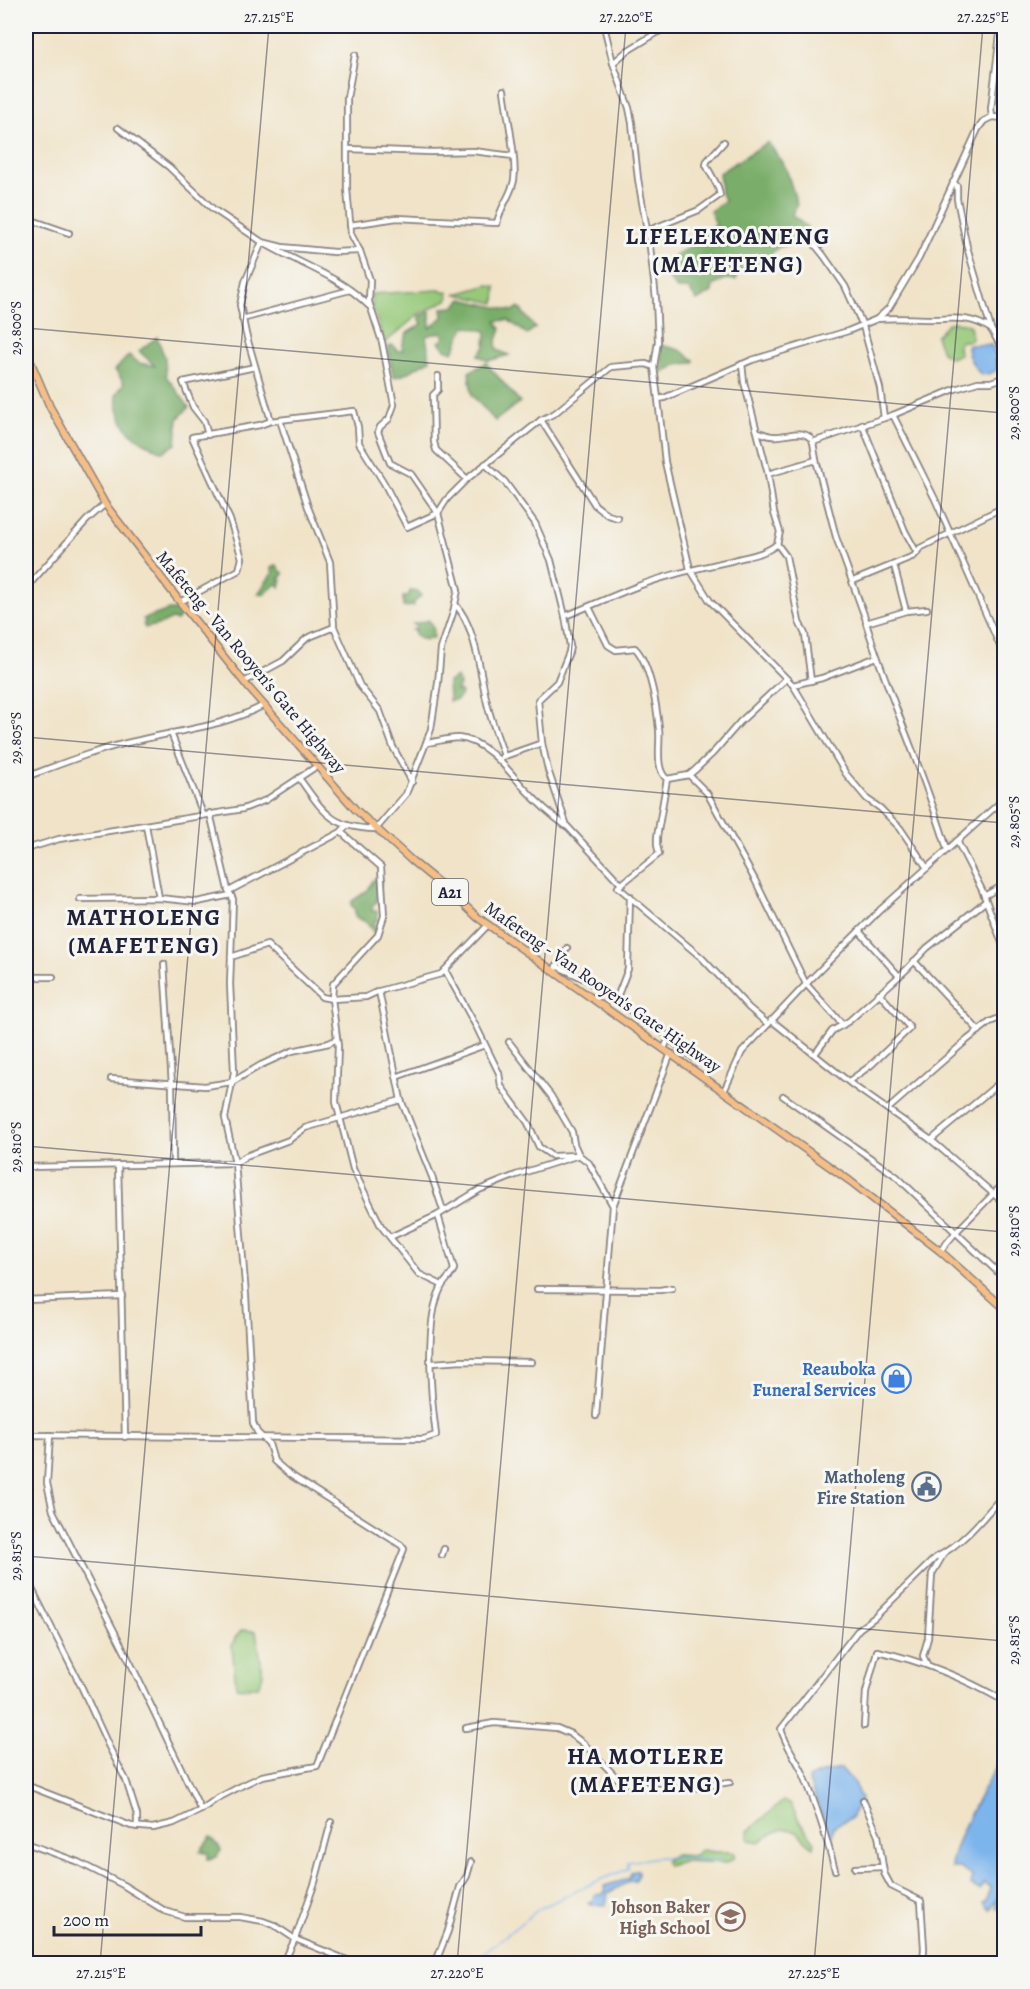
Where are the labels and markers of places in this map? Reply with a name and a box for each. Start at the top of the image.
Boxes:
place label: Reauboka Funeral Services [752,1357,876,1402]
shop icon: Reauboka Funeral Services [881,1363,913,1395]
place label: Matholeng Fire Station [817,1465,906,1510]
public building icon: Matholeng Fire Station [910,1471,942,1503]
place label: Johson Baker High School [611,1895,711,1940]
school or university icon: Johson Baker High School [715,1901,747,1933]

